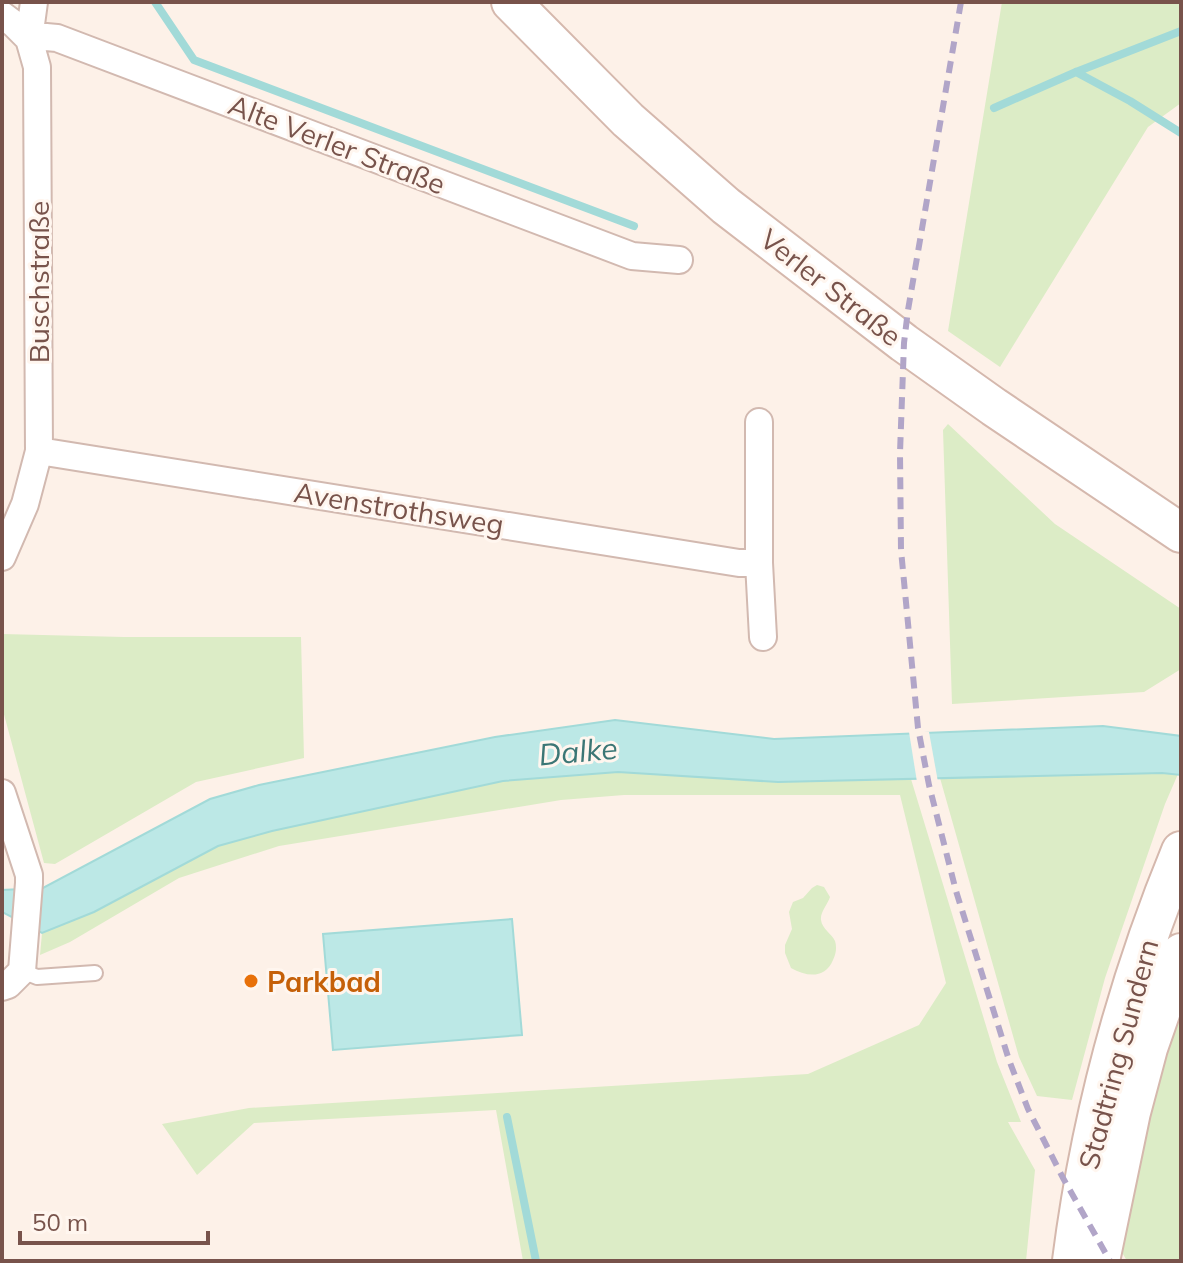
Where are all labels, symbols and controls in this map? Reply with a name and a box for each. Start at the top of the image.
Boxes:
street label: Alte Verler Straße [224,87,450,201]
street label: Buschstraße [21,201,56,363]
street label: Verler Straße [753,221,909,353]
street label: Avenstrothsweg [292,474,506,542]
water label: Dalke [537,729,619,773]
street label: Stadtring Sundern [1070,935,1166,1173]
place label: Parkbad [267,964,381,999]
marker: Parkbad [242,972,260,990]
scale bar [20,1195,208,1245]
text: 50 m [32,1207,88,1237]

